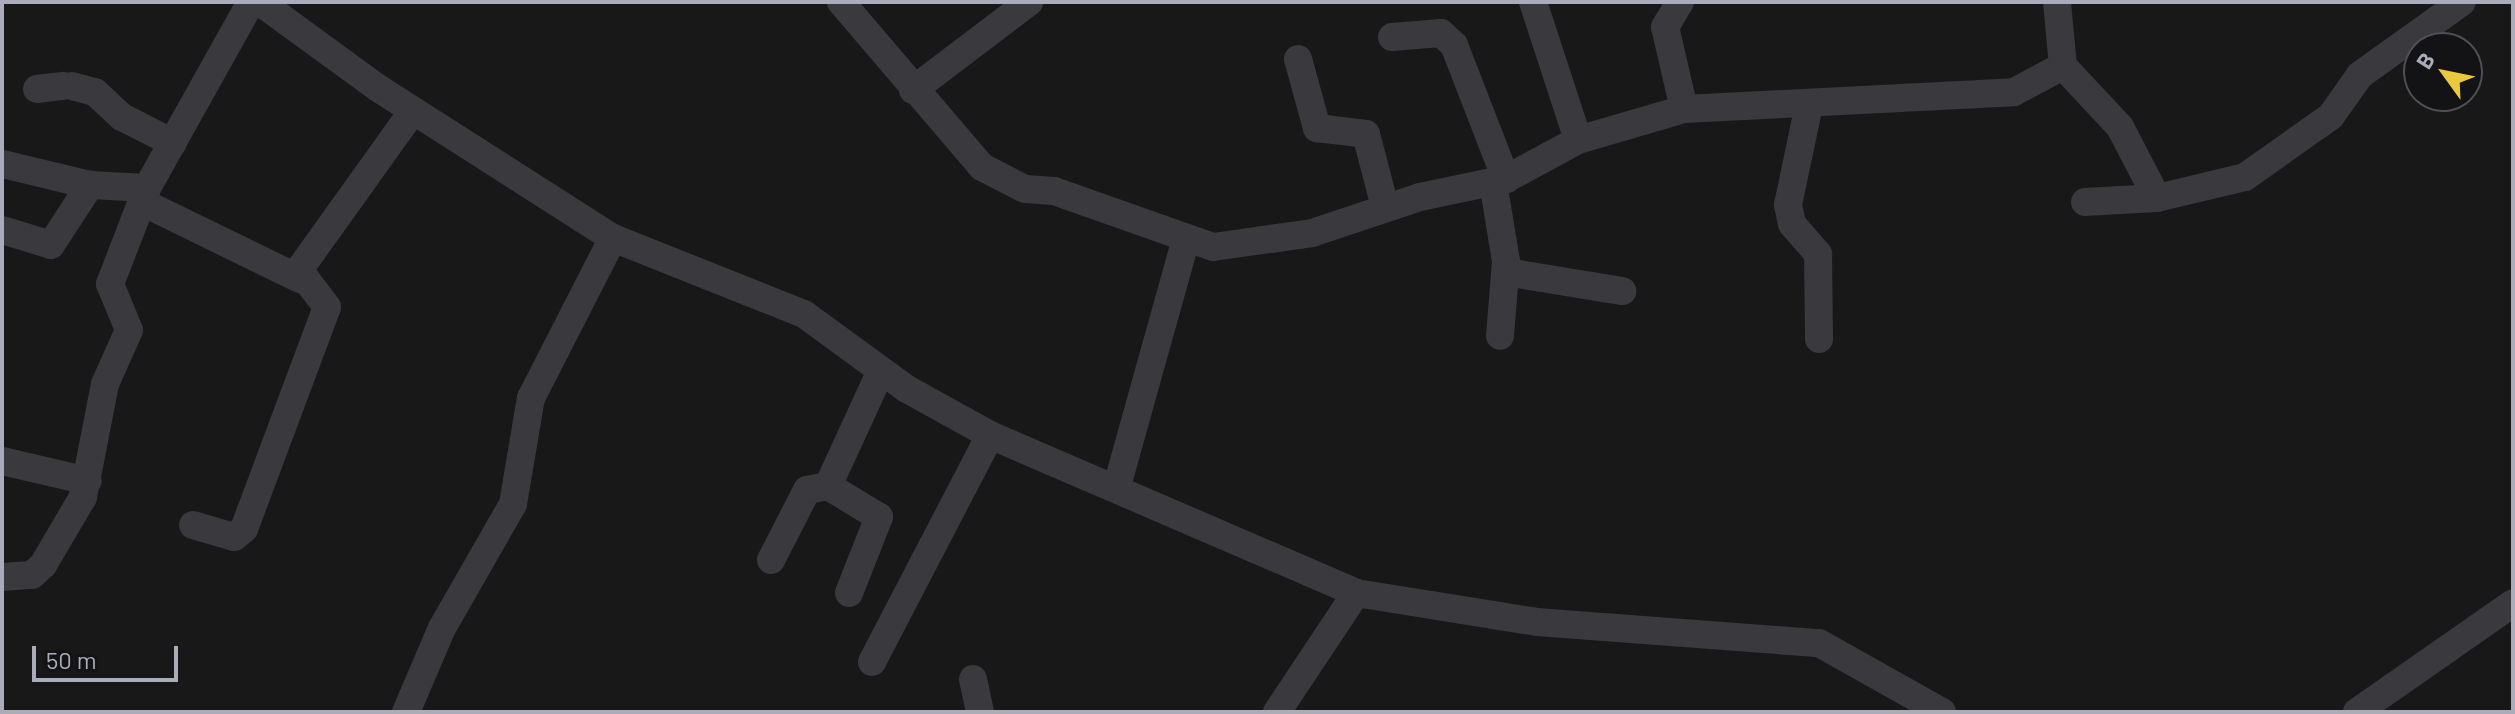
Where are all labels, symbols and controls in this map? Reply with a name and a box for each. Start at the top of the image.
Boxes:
north arrow [2403,32,2483,112]
text: B [2410,47,2439,73]
scale bar [36,630,182,680]
text: 50 m [46,645,97,674]

